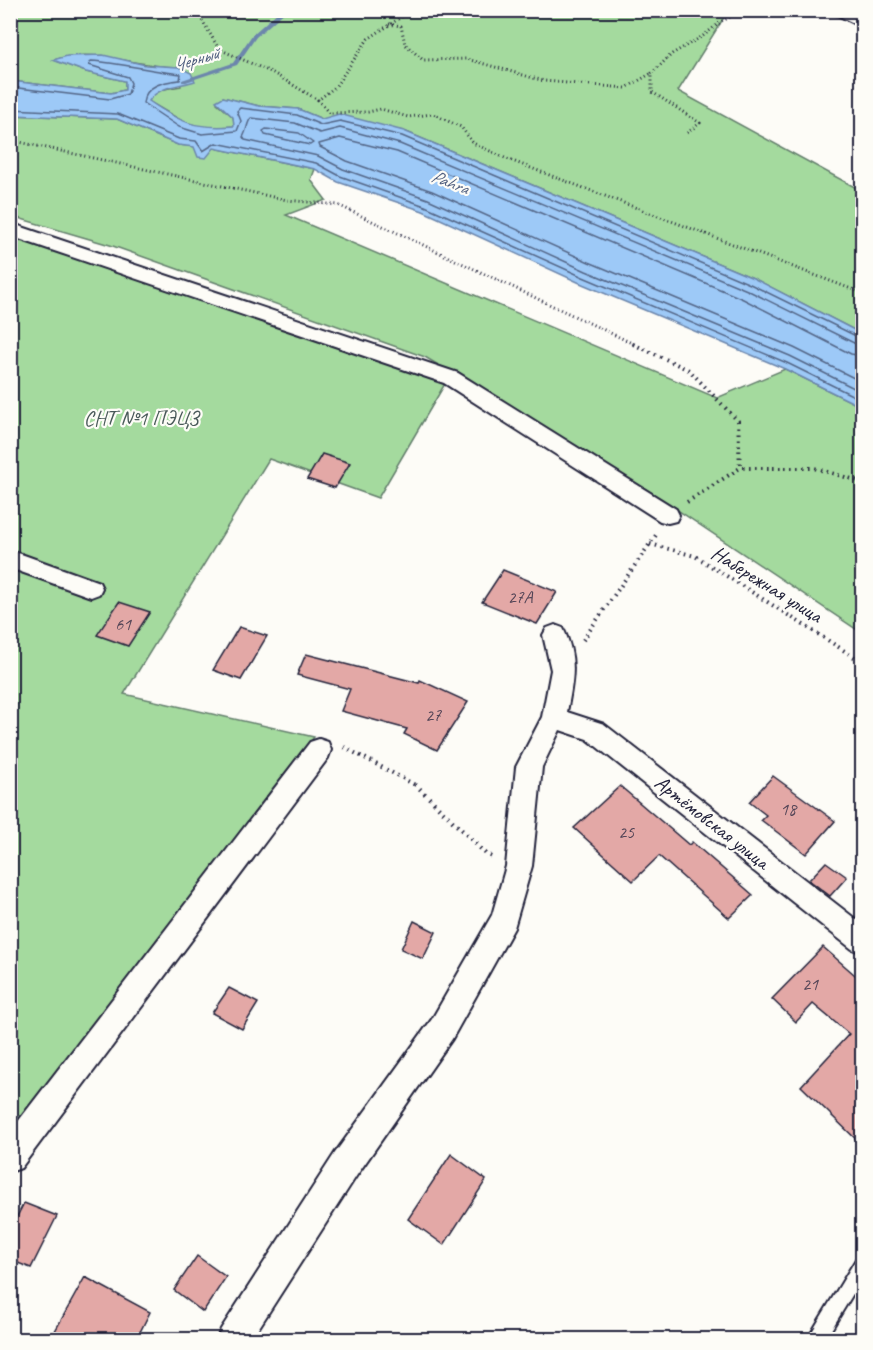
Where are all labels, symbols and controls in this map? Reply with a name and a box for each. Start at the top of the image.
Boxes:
water label: Черный [171,41,225,76]
water label: Pahra [429,165,473,200]
park label: СНТ №1 ПЭЦЗ [84,405,201,431]
street label: Набережная улица [707,540,829,629]
house number: 27А [507,586,534,608]
house number: 61 [115,613,132,635]
house number: 27 [425,704,442,726]
street label: Артёмовская улица [649,769,776,876]
house number: 18 [780,798,798,820]
house number: 25 [618,821,635,843]
house number: 21 [802,973,819,995]

